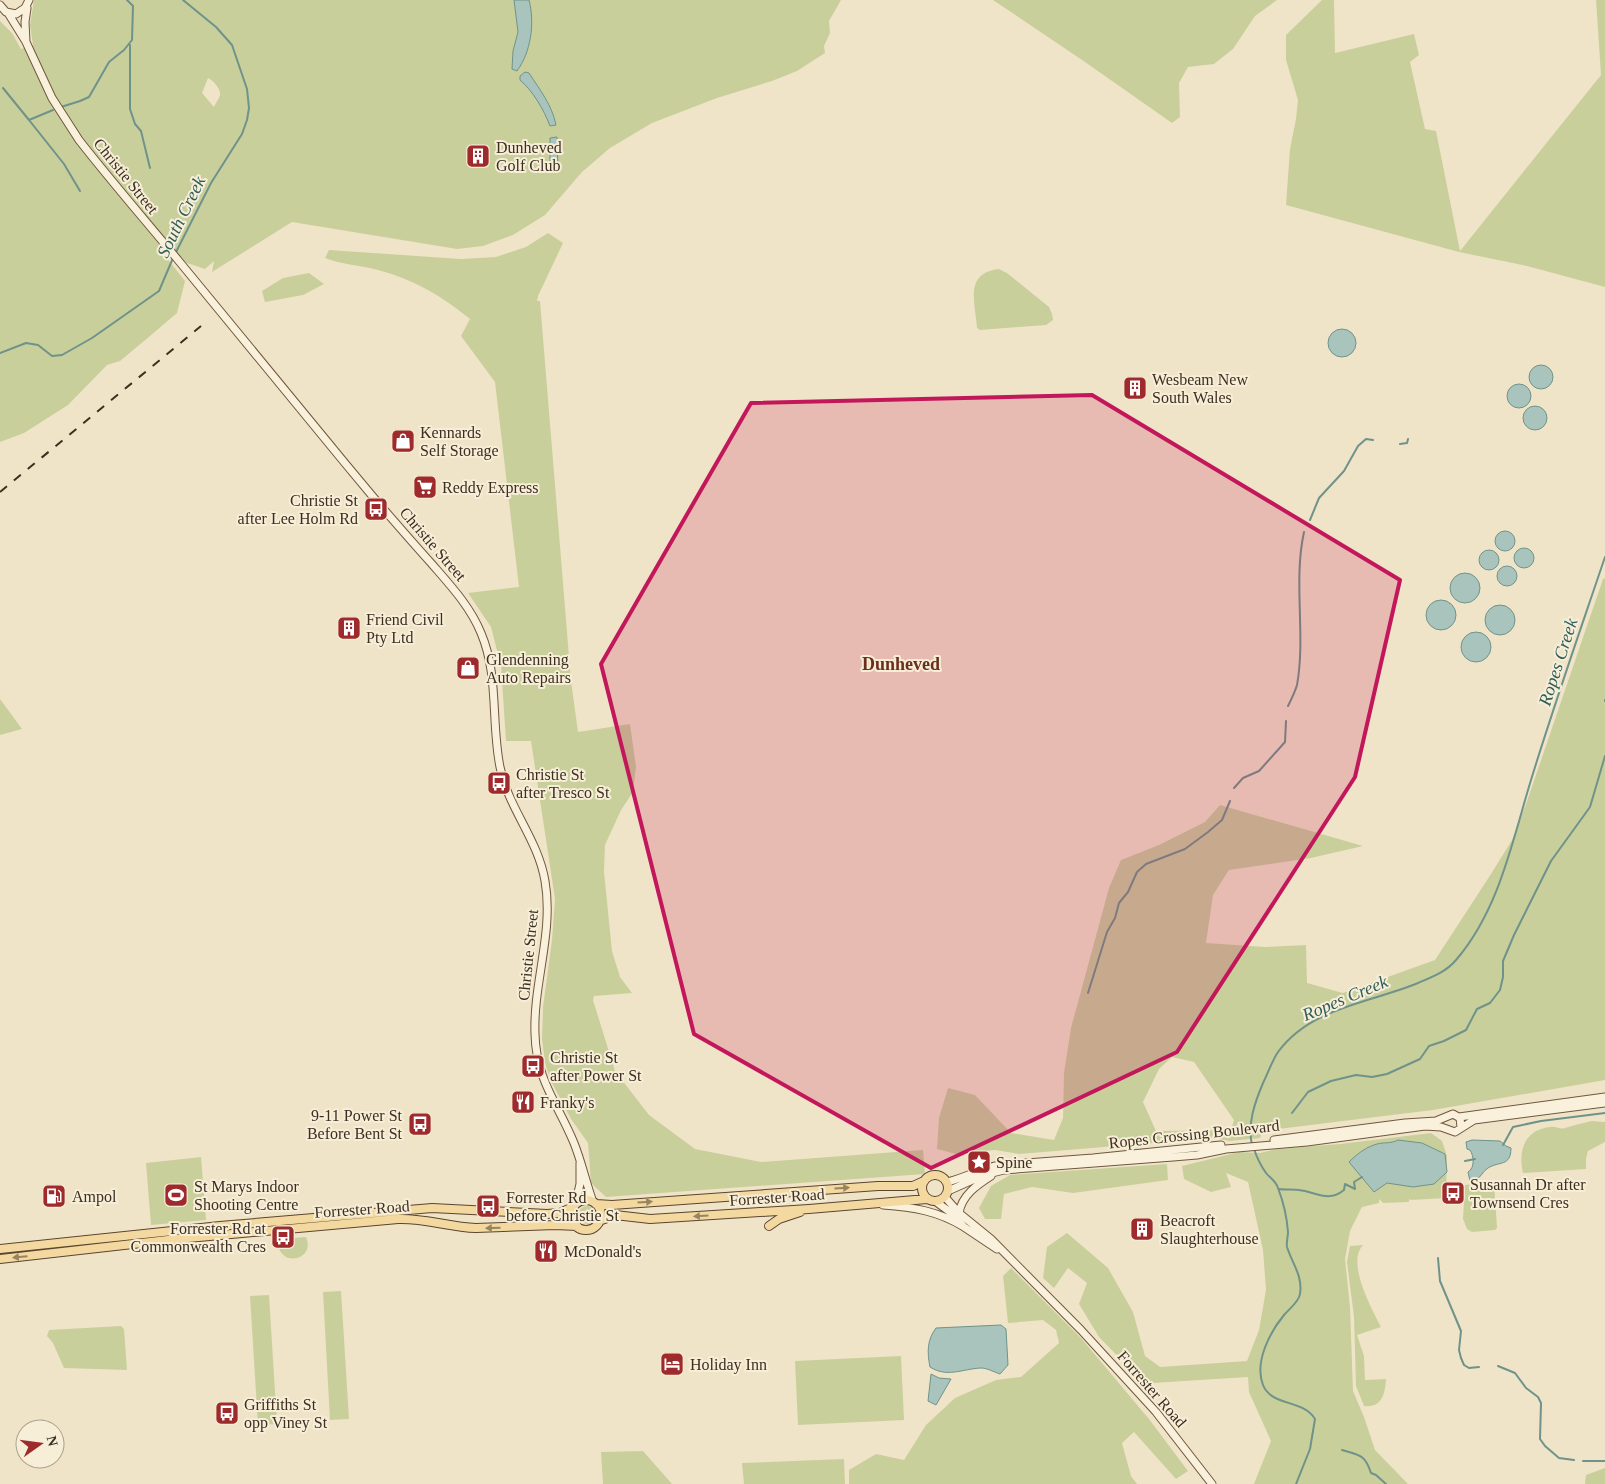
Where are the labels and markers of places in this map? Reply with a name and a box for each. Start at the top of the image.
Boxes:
place label: Dunheved Golf Club [496,139,562,174]
building icon: Dunheved Golf Club [465,143,491,169]
place label: Wesbeam New South Wales [1152,371,1248,406]
building icon: Wesbeam New South Wales [1122,375,1148,401]
place label: Kennards Self Storage [420,424,499,460]
shop icon: Kennards Self Storage [390,428,416,454]
supermarket icon: Reddy Express [412,474,438,500]
place label: Reddy Express [442,479,538,497]
place label: Christie St after Lee Holm Rd [238,492,359,527]
bus stop icon: Christie St after Lee Holm Rd [363,496,389,522]
place label: Friend Civil Pty Ltd [366,611,444,647]
building icon: Friend Civil Pty Ltd [336,615,362,641]
place label: Glendenning Auto Repairs [486,651,571,687]
shop icon: Glendenning Auto Repairs [455,655,481,681]
place label: Christie St after Tresco St [516,766,610,801]
bus stop icon: Christie St after Tresco St [486,770,512,796]
place label: Christie St after Power St [550,1049,642,1084]
bus stop icon: Christie St after Power St [520,1053,546,1079]
restaurant icon: Franky's [510,1089,536,1115]
place label: Franky's [540,1094,594,1112]
place label: 9-11 Power St Before Bent St [307,1107,403,1142]
bus stop icon: 9-11 Power St Before Bent St [407,1111,433,1137]
place icon: Spine [966,1149,992,1175]
place label: Spine [996,1154,1032,1172]
place label: Susannah Dr after Townsend Cres [1470,1176,1586,1211]
place label: St Marys Indoor Shooting Centre [194,1178,300,1214]
bus stop icon: Susannah Dr after Townsend Cres [1440,1180,1466,1206]
sports icon: St Marys Indoor Shooting Centre [163,1182,189,1208]
fuel station icon: Ampol [41,1183,67,1209]
place label: Ampol [72,1188,117,1206]
place label: Forrester Rd before Christie St [506,1189,619,1224]
bus stop icon: Forrester Rd before Christie St [475,1193,501,1219]
place label: Beacroft Slaughterhouse [1160,1212,1259,1248]
building icon: Beacroft Slaughterhouse [1129,1216,1155,1242]
place label: Forrester Rd at Commonwealth Cres [130,1220,267,1255]
bus stop icon: Forrester Rd at Commonwealth Cres [270,1224,296,1250]
restaurant icon: McDonald's [533,1238,559,1264]
place label: McDonald's [564,1243,642,1260]
hotel icon: Holiday Inn [659,1351,685,1377]
place label: Holiday Inn [690,1356,767,1374]
place label: Griffiths St opp Viney St [244,1396,328,1432]
bus stop icon: Griffiths St opp Viney St [214,1400,240,1426]

